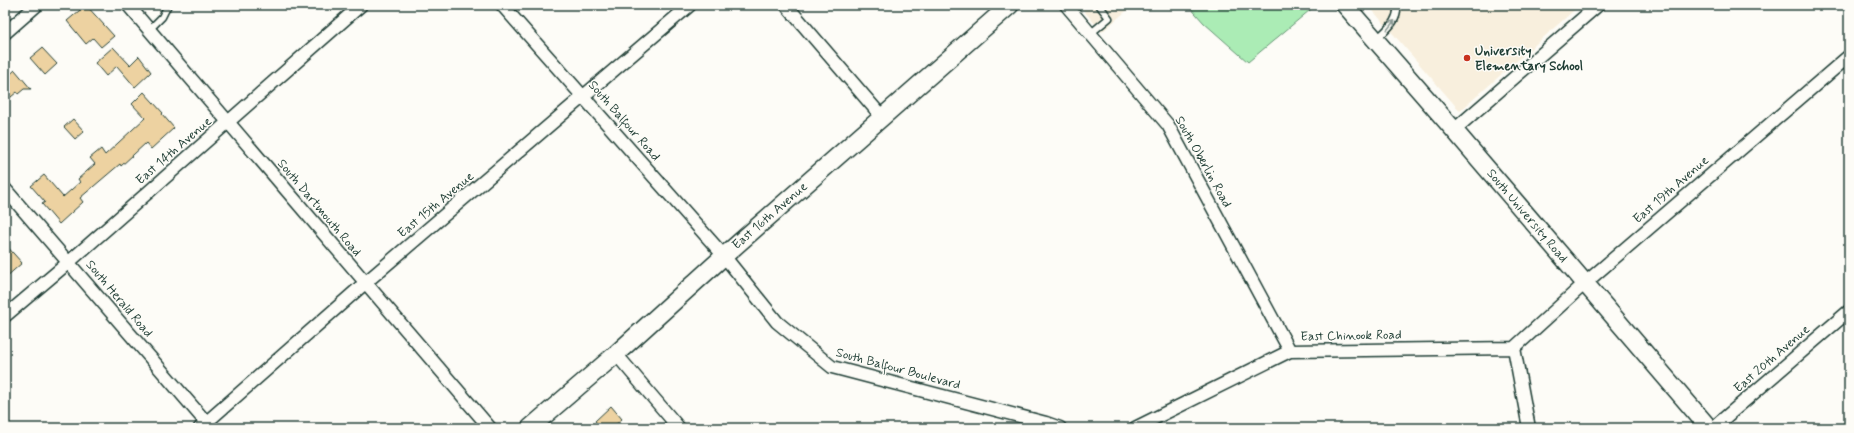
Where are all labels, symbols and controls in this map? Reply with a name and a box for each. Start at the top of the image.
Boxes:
one-way arrow [1386,19,1395,30]
place label: University Elementary School [1475,43,1583,75]
marker: University Elementary School [1462,53,1472,63]
street label: South Balfour Road [583,77,664,166]
street label: East 14th Avenue [132,113,216,189]
street label: South Oberlin Road [1171,113,1235,211]
street label: East 19th Avenue [1629,152,1713,228]
street label: South Dartmouth Road [273,156,365,260]
street label: South University Road [1483,165,1571,267]
street label: East 15th Avenue [394,168,478,242]
street label: East 16th Avenue [729,179,811,253]
street label: South Herald Road [82,257,156,341]
street label: East 20th Avenue [1730,321,1814,397]
street label: East Chinook Road [1300,327,1402,345]
street label: South Balfour Boulevard [833,344,962,396]

